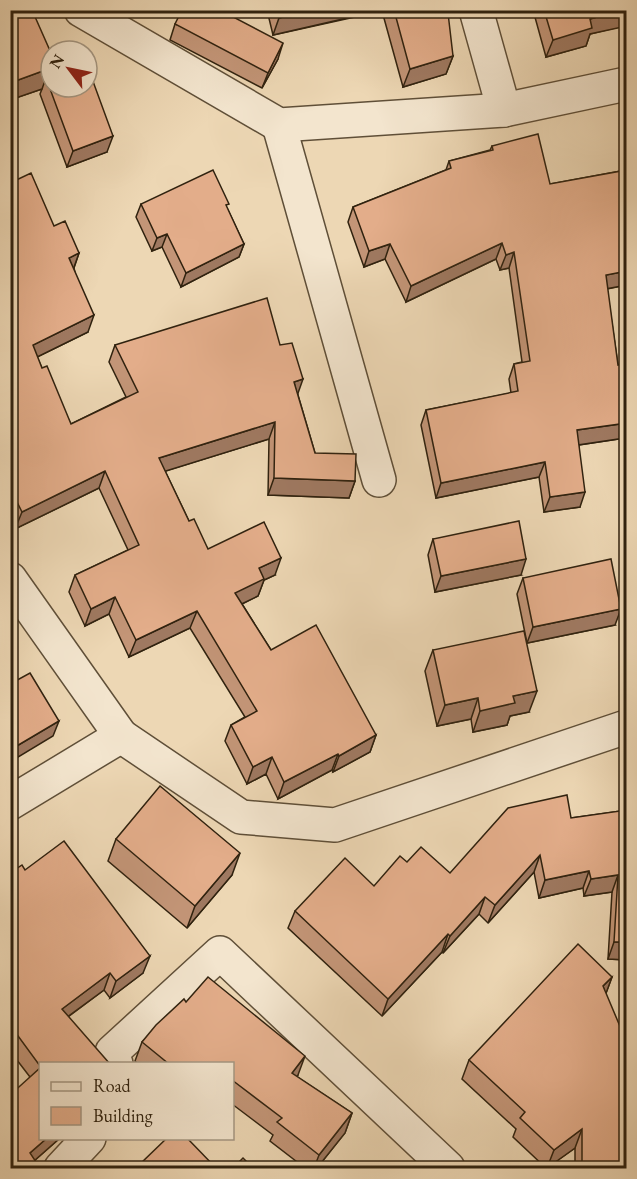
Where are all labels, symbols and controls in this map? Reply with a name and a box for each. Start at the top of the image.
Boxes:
north arrow [39,39,99,99]
text: N [44,50,69,72]
legend [39,1062,234,1140]
text: Road [93,1074,132,1097]
text: Building [93,1104,153,1127]

